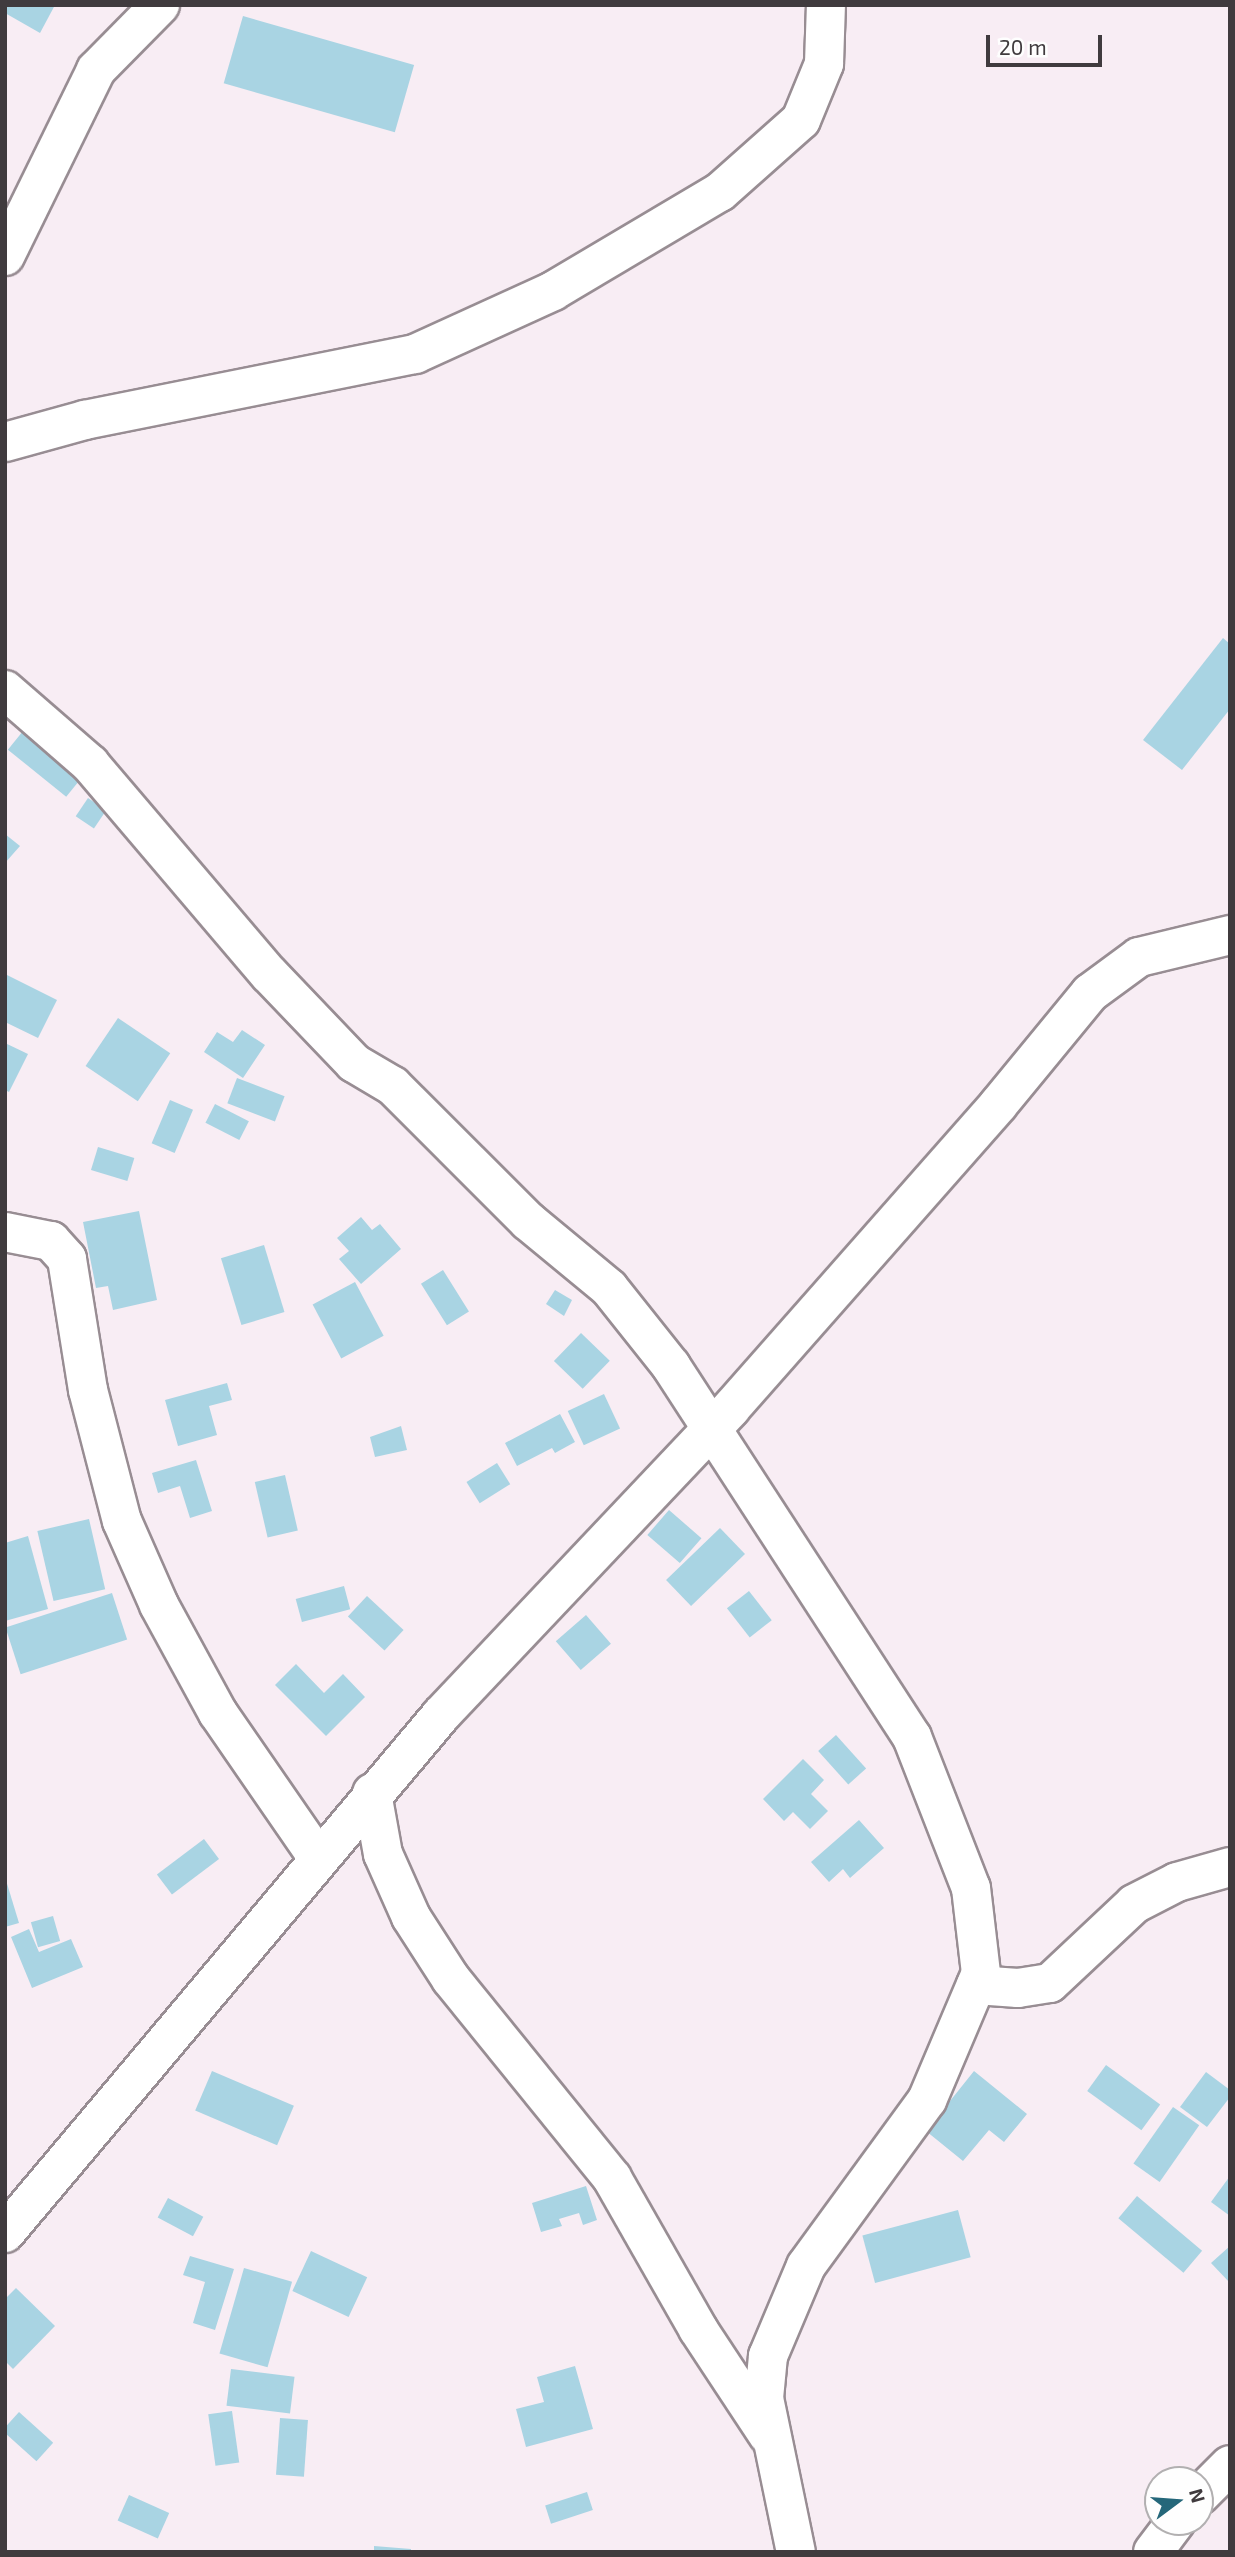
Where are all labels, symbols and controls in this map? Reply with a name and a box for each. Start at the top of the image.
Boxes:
scale bar [990,21,1106,65]
text: 20 m [999,34,1047,59]
north arrow [1144,2466,1214,2536]
text: N [1185,2486,1211,2505]

